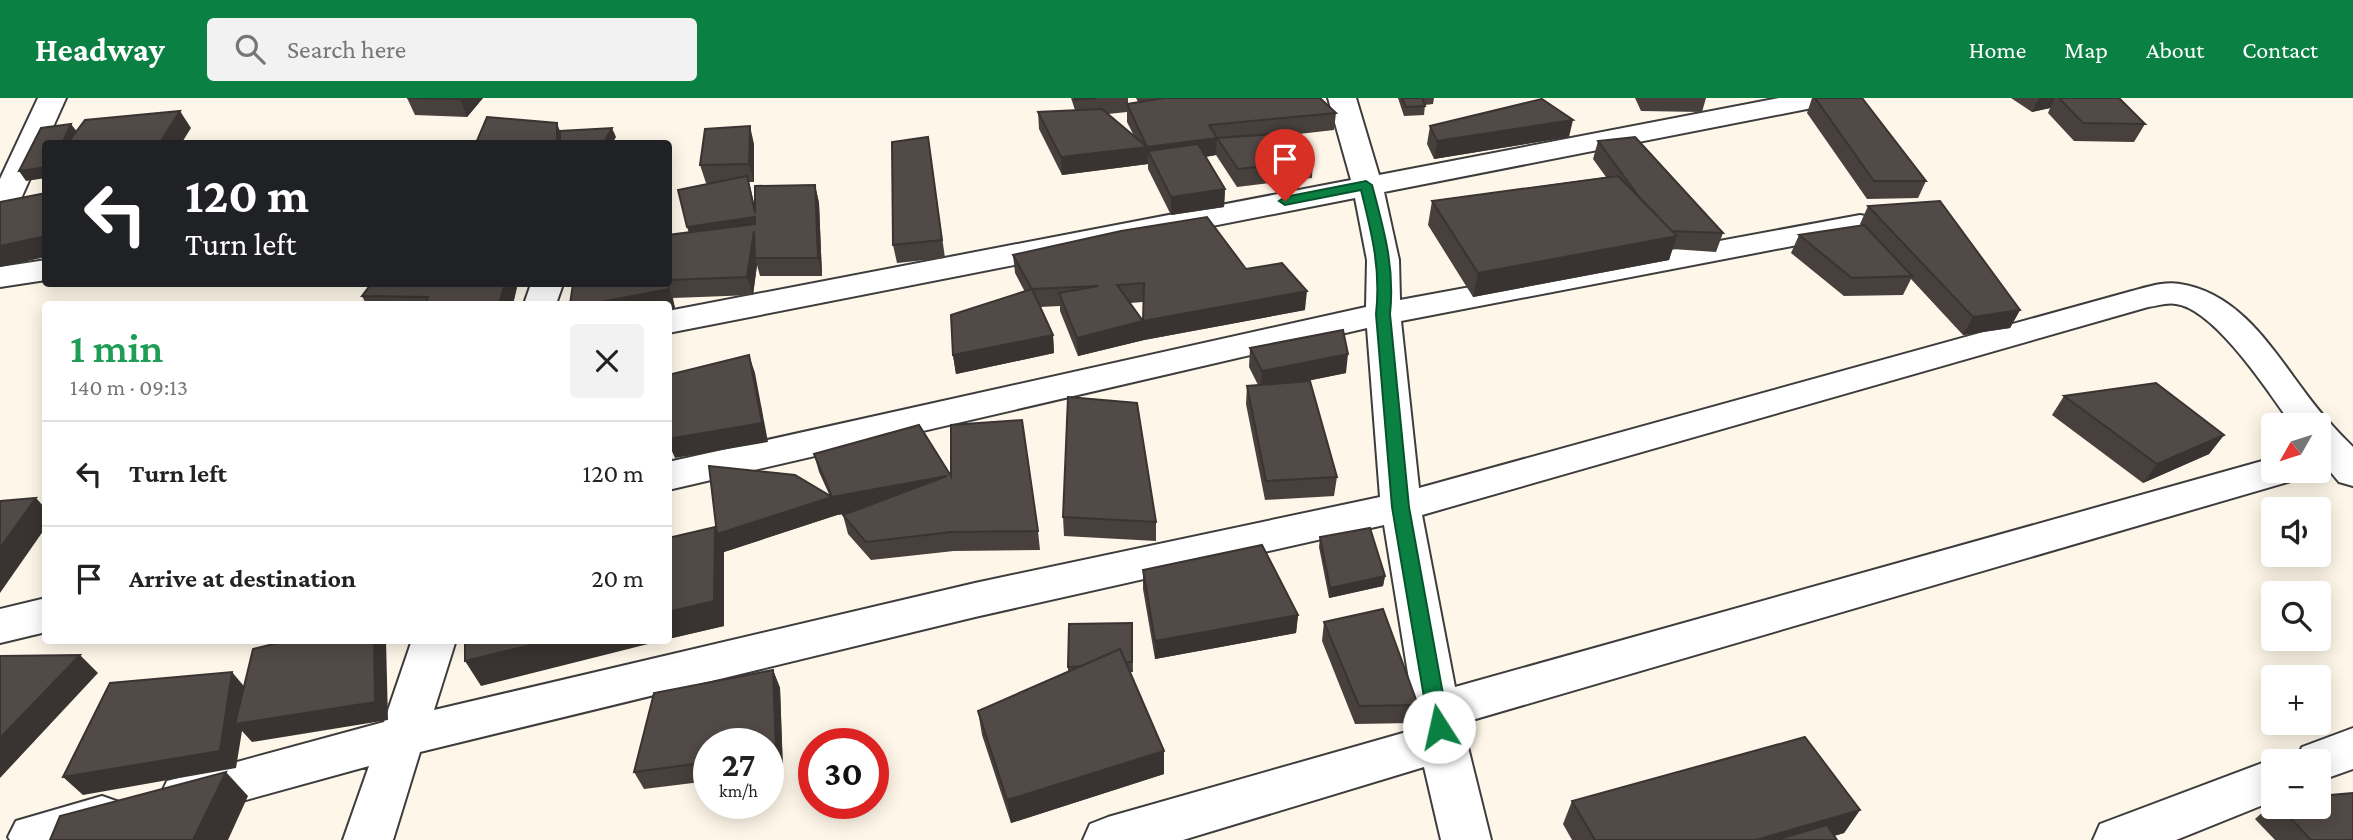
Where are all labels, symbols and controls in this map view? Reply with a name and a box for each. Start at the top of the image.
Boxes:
search box [207,18,697,81]
icon: search [231,30,269,68]
text: Headway [35,31,165,68]
text: Search here [287,35,406,64]
text: Home [1969,36,2026,63]
text: Map [2064,36,2108,63]
text: About [2146,36,2204,63]
text: Contact [2242,36,2318,63]
pin [1255,129,1315,201]
icon: arrive [1266,140,1304,178]
icon: left [70,168,161,259]
text: 120 m [185,168,309,223]
text: Turn left [185,226,296,262]
text: 1 min [70,324,163,371]
button: close [570,324,644,398]
text: 140 m · 09:13 [70,374,188,400]
north arrow [2261,413,2331,483]
map controls [2261,413,2331,819]
icon: left [70,455,108,493]
text: Turn left [129,459,227,488]
text: 120 m [583,459,644,488]
button: sound [2261,497,2331,567]
icon: arrive [70,560,108,598]
text: Arrive at destination [129,564,356,593]
text: 20 m [591,564,644,593]
button: search [2261,581,2331,651]
button: + [2261,665,2331,735]
position arrow [1402,690,1476,764]
speed limit sign: 30 [798,728,889,819]
text: 27 [722,745,755,784]
button: − [2261,749,2331,819]
text: km/h [719,781,758,801]

